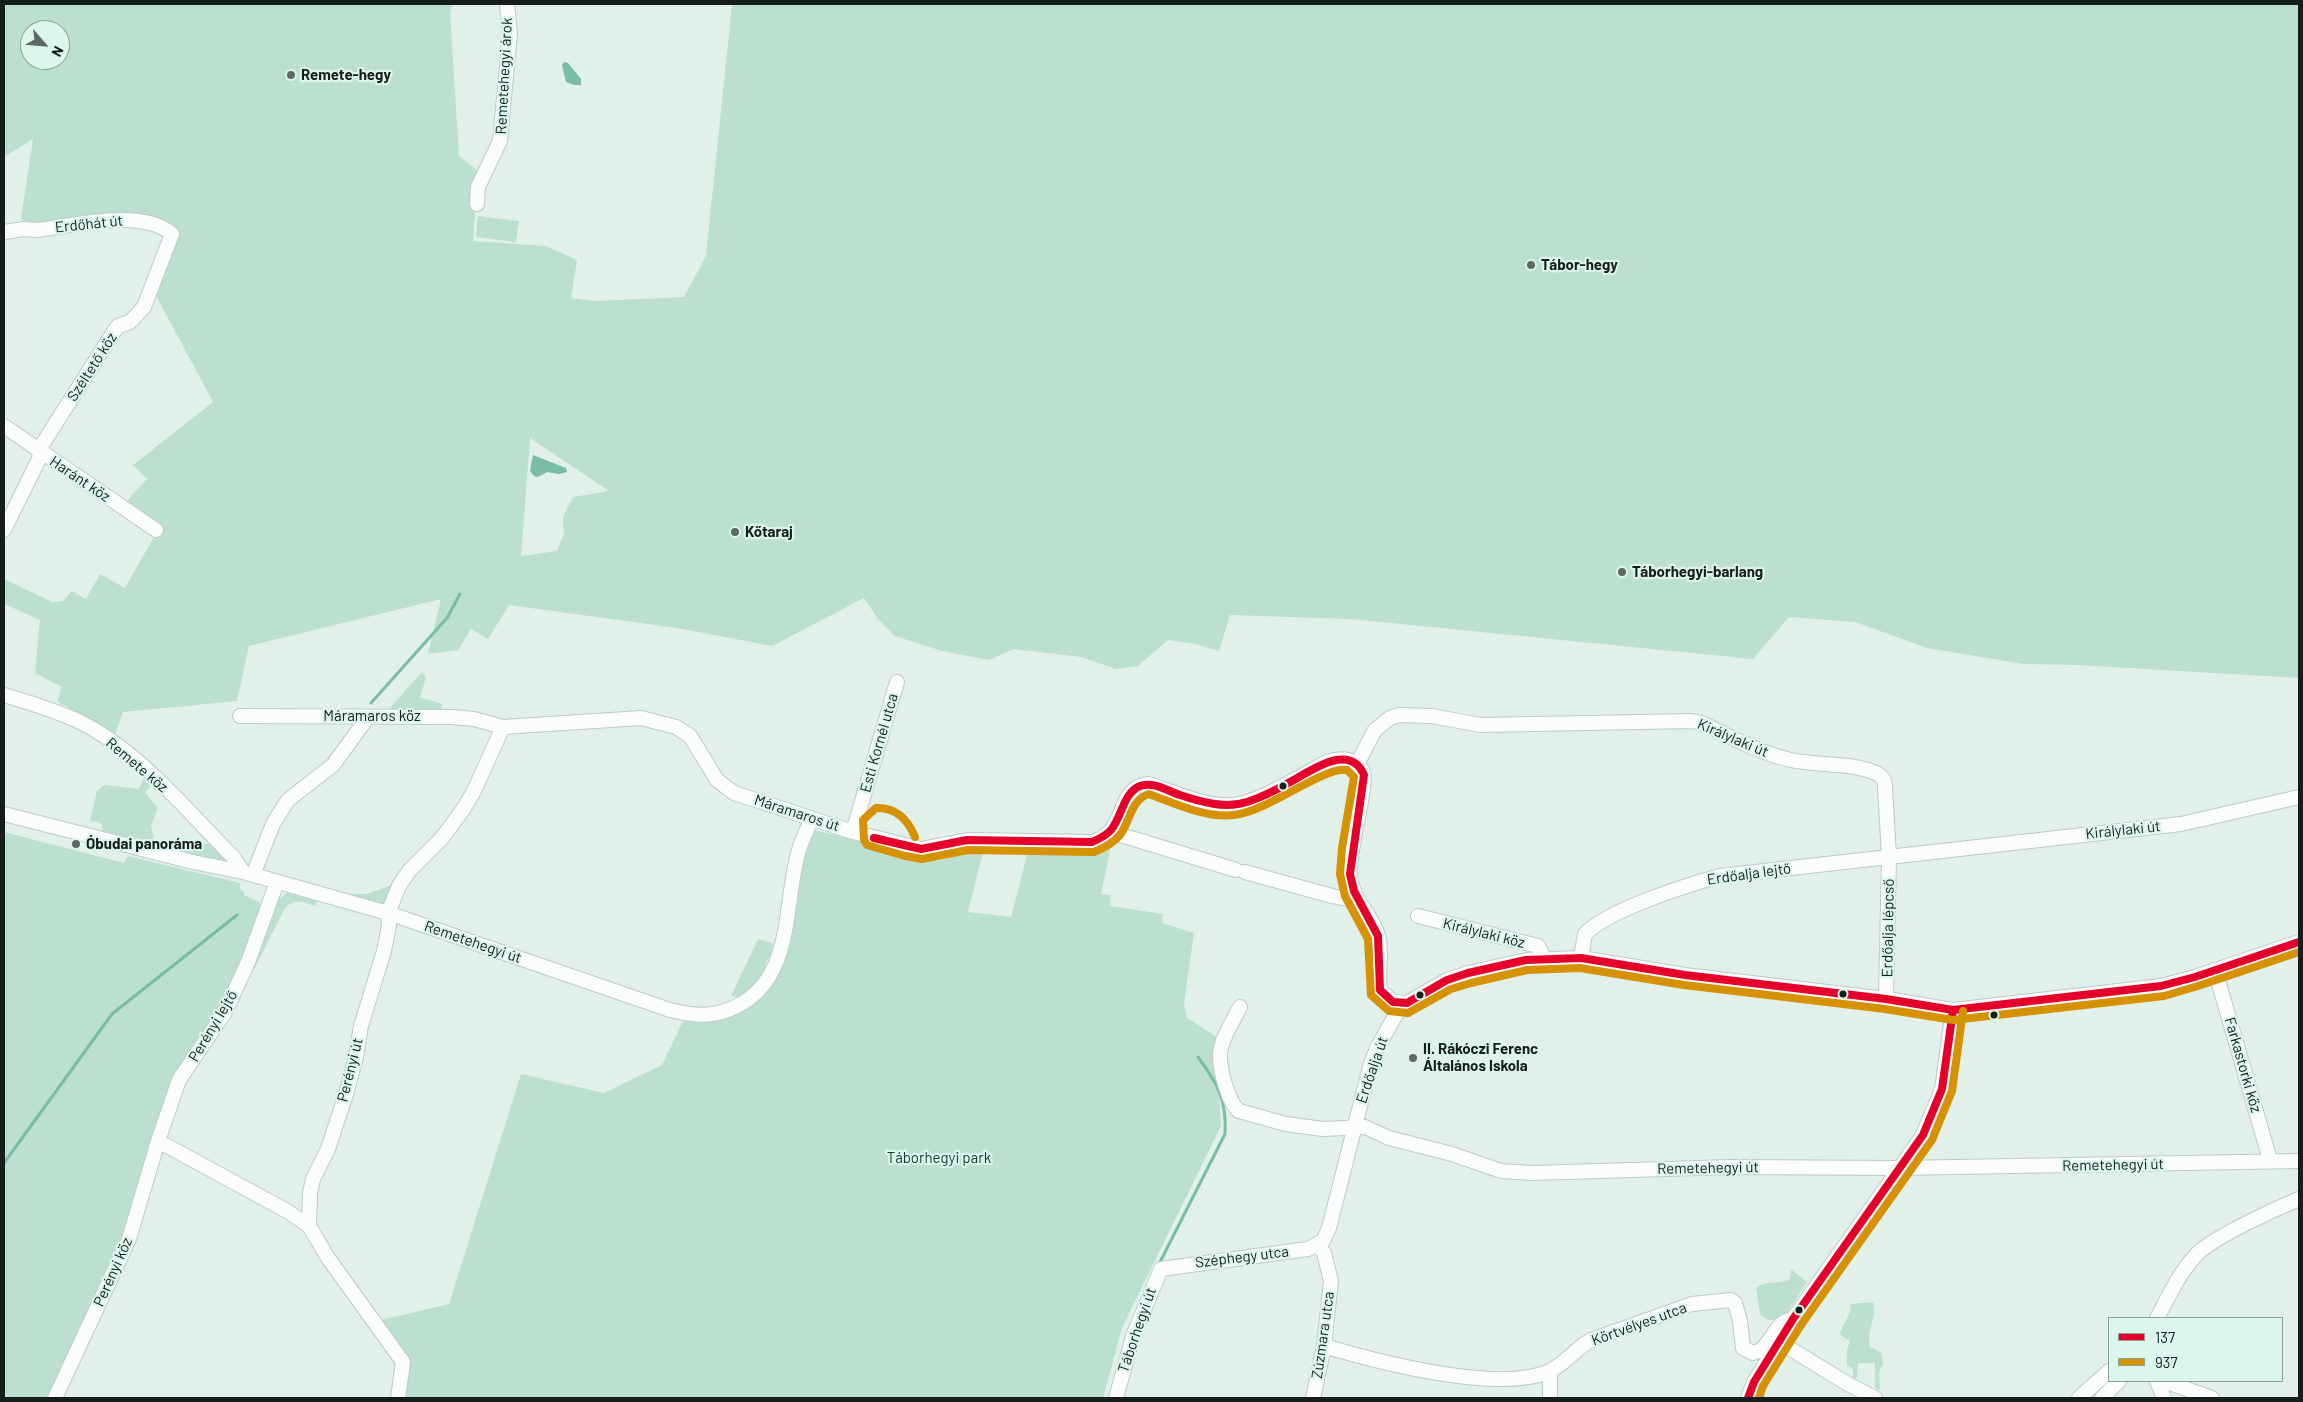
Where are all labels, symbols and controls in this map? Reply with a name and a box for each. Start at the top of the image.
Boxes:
street label: Remetehegyi árok [492,17,516,135]
north arrow [20,20,70,70]
text: N [48,44,68,60]
place label: Remete-hegy [301,66,391,84]
marker: Remete-hegy [285,69,297,81]
street label: Erdőhát út [54,211,124,237]
place label: Tábor-hegy [1541,256,1618,274]
marker: Tábor-hegy [1525,259,1537,271]
street label: Széltető köz [63,329,121,405]
street label: Haránt köz [46,452,114,506]
place label: Kőtaraj [745,523,793,541]
marker: Kőtaraj [729,526,741,538]
place label: Táborhegyi-barlang [1632,563,1763,581]
marker: Táborhegyi-barlang [1616,566,1628,578]
street label: Esti Kornél utca [856,691,902,795]
street label: Máramaros köz [323,707,421,725]
street label: Királylaki út [1695,715,1771,761]
street label: Remete köz [102,734,172,796]
unlabelled marker [1278,781,1288,791]
street label: Máramaros út [752,791,842,835]
street label: Királylaki út [2085,817,2161,843]
place label: Óbudai panoráma [86,835,202,853]
marker: Óbudai panoráma [70,838,82,850]
street label: Erdőalja lejtő [1706,859,1792,889]
street label: Erdőalja lépcső [1878,878,1898,978]
street label: Királylaki köz [1441,914,1527,952]
street label: Remetehegyi út [422,917,524,967]
street label: Perényi lejtő [185,987,241,1065]
unlabelled marker [1838,989,1848,999]
unlabelled marker [1415,990,1425,1000]
unlabelled marker [1989,1010,1999,1020]
street label: Farkastorki köz [2221,1015,2265,1115]
street label: Erdőalja út [1352,1034,1392,1106]
street label: Perényi út [333,1036,367,1104]
place label: II. Rákóczi Ferenc Általános Iskola [1423,1040,1538,1075]
marker: II. Rákóczi Ferenc Általános Iskola [1407,1052,1419,1064]
park label: Táborhegyi park [887,1149,991,1167]
street label: Remetehegyi út [2062,1155,2164,1175]
street label: Remetehegyi út [1657,1158,1759,1178]
street label: Perényi köz [90,1235,136,1309]
street label: Széphegy utca [1194,1242,1290,1272]
street label: Táborhegyi út [1114,1285,1160,1375]
street label: Zúzmara utca [1308,1290,1338,1380]
street label: Körtvélyes utca [1589,1298,1689,1350]
unlabelled marker [1794,1305,1804,1315]
legend [2108,1317,2283,1382]
text: 137 [2155,1328,2175,1346]
text: 937 [2155,1353,2178,1371]

